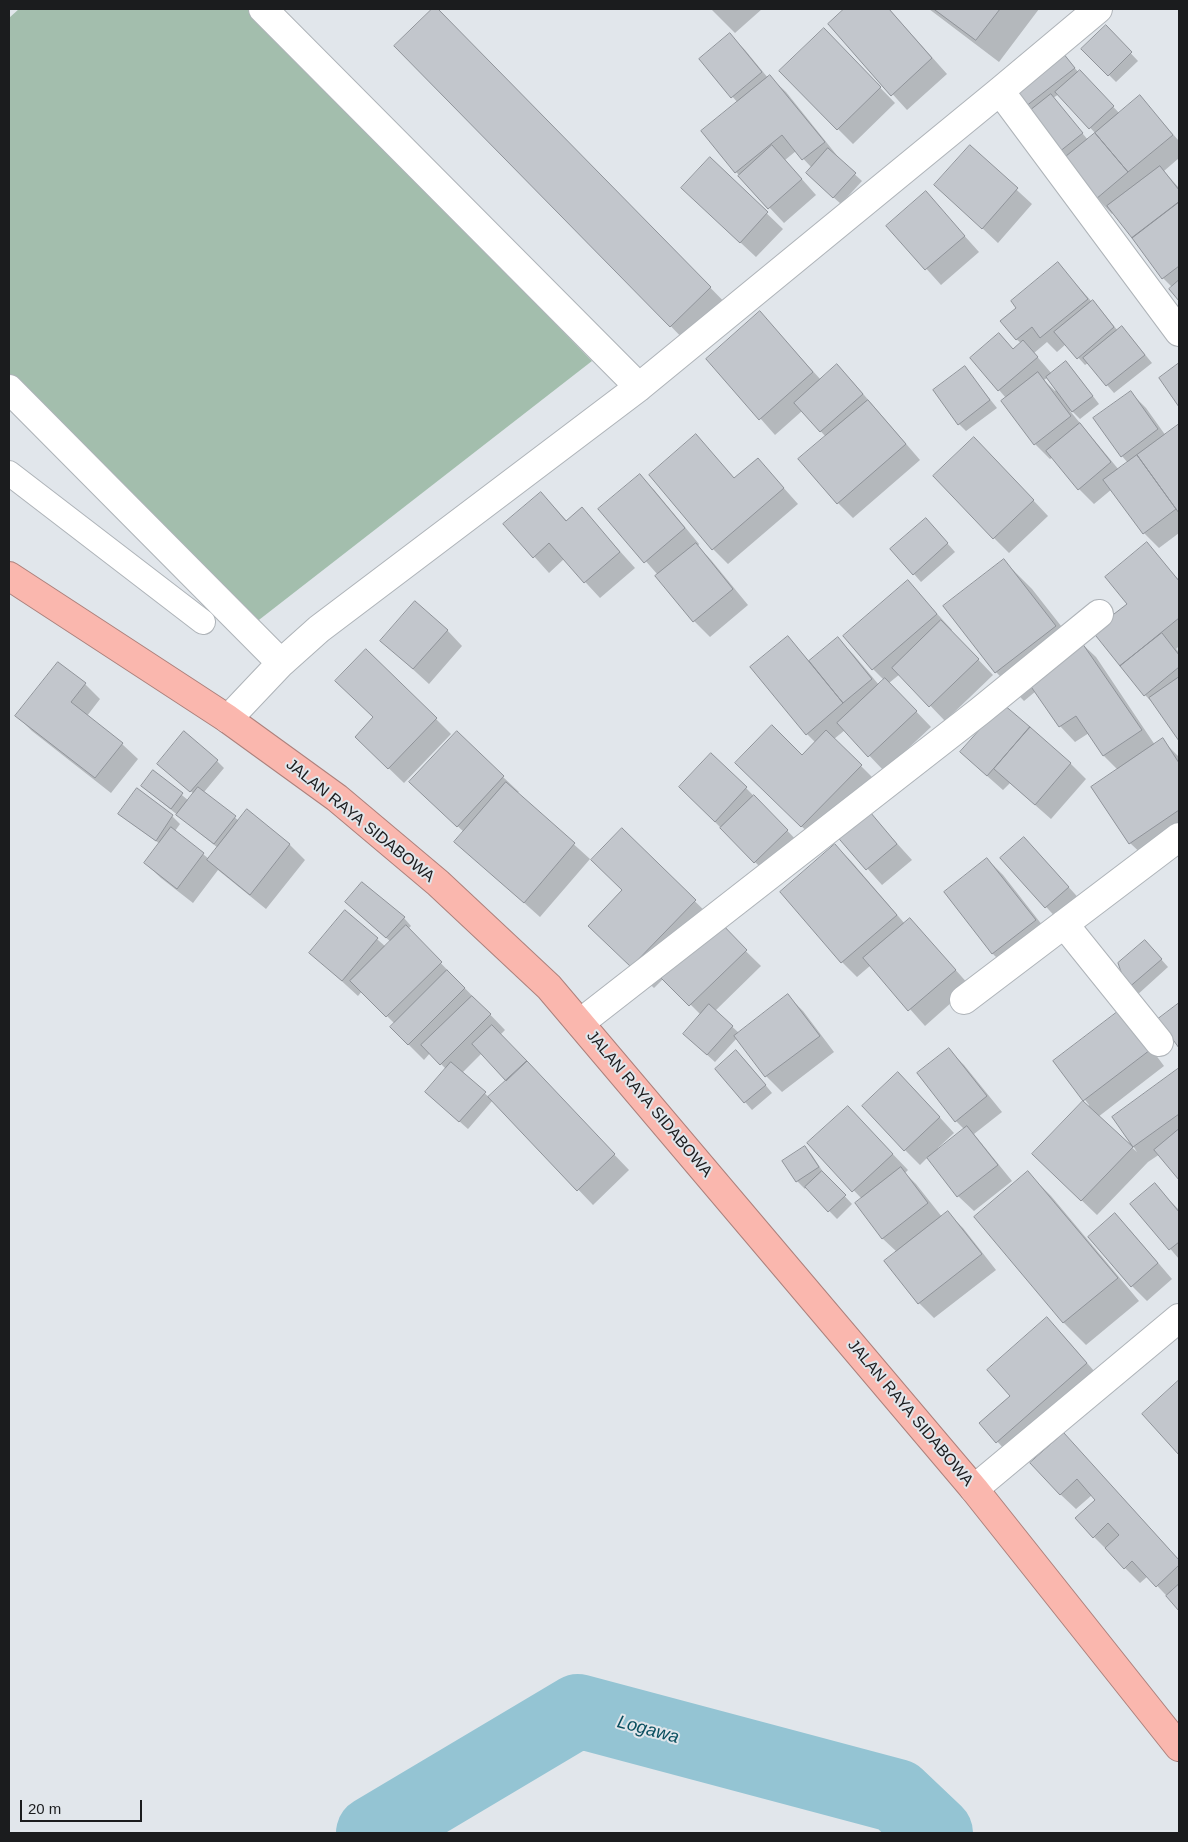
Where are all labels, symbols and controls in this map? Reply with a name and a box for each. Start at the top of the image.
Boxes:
street label: JALAN RAYA SIDABOWA [282,755,438,887]
street label: JALAN RAYA SIDABOWA [582,1027,716,1181]
street label: JALAN RAYA SIDABOWA [843,1336,977,1490]
water label: Logawa [615,1711,681,1749]
scale bar [22,1790,145,1822]
text: 20 m [28,1800,61,1817]

